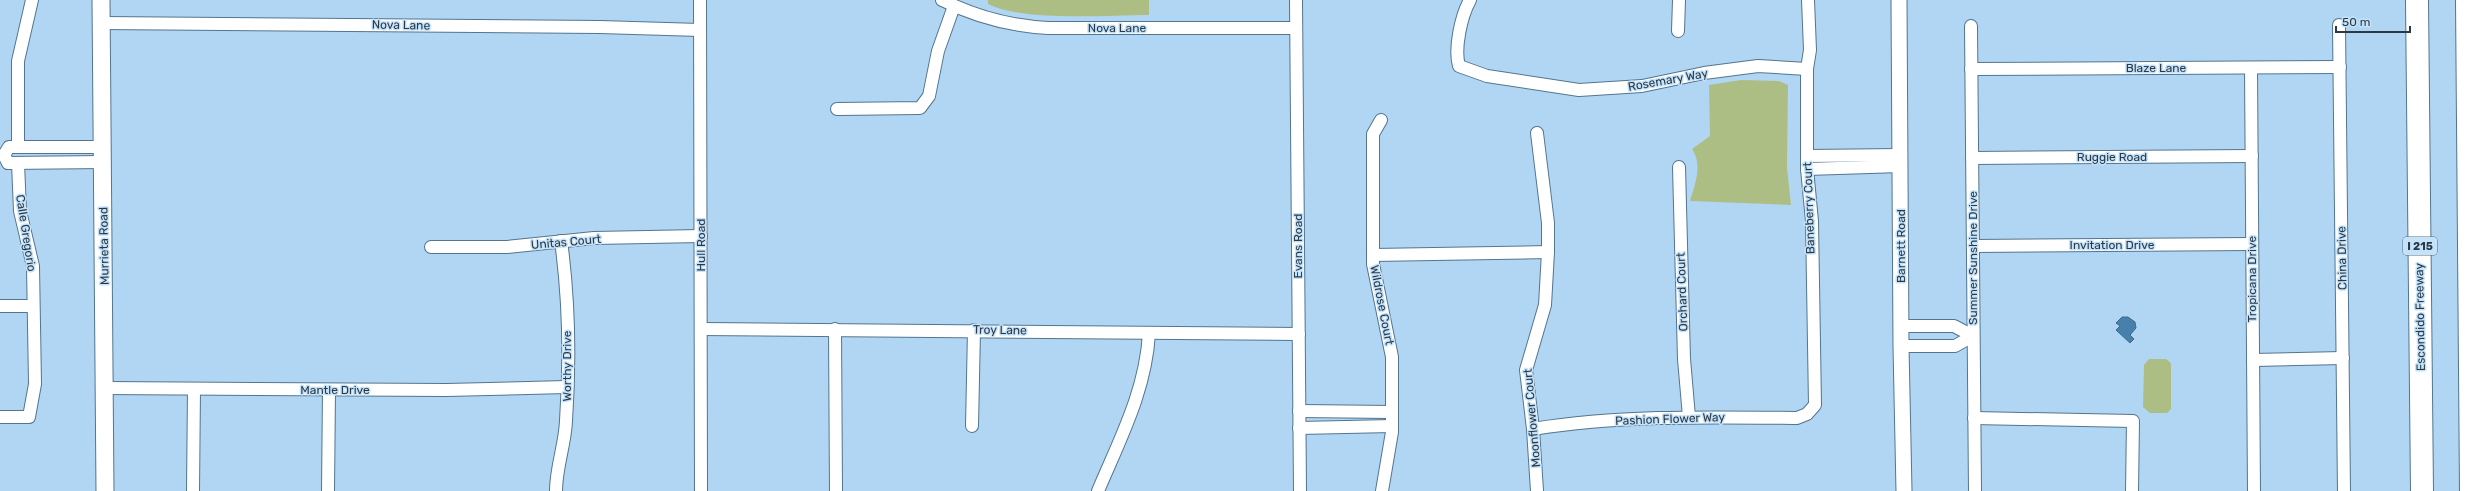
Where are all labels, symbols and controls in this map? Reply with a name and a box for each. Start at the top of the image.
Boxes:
scale bar [2336,8,2410,34]
text: 50 m [2342,15,2370,29]
street label: Nova Lane [372,17,431,33]
street label: Nova Lane [1088,21,1146,35]
street label: Blaze Lane [2126,61,2187,75]
street label: Rosemary Way [1627,66,1709,94]
street label: Ruggie Road [2077,150,2147,164]
street label: Baneberry Court [1800,161,1818,254]
street label: Summer Sunshine Drive [1966,191,1980,325]
street label: Calle Gregorio [13,193,39,273]
street label: Murrieta Road [96,207,112,285]
street label: Barnett Road [1894,209,1908,283]
street label: Evans Road [1291,214,1305,278]
street label: Hull Road [694,218,708,272]
street label: China Drive [2334,226,2350,290]
street label: Unitas Court [530,232,602,252]
street label: Tropicana Drive [2245,236,2259,322]
road number: I 215 [2403,237,2437,255]
street label: Invitation Drive [2070,238,2155,252]
street label: Orchard Court [1674,252,1690,332]
street label: Escondido Freeway [2412,262,2428,371]
street label: Wildrose Court [1367,264,1397,346]
street label: Troy Lane [973,323,1027,337]
street label: Worthy Drive [560,330,574,401]
street label: Moonflower Court [1521,368,1543,468]
street label: Mantle Drive [300,383,370,397]
street label: Pashion Flower Way [1615,410,1726,428]

